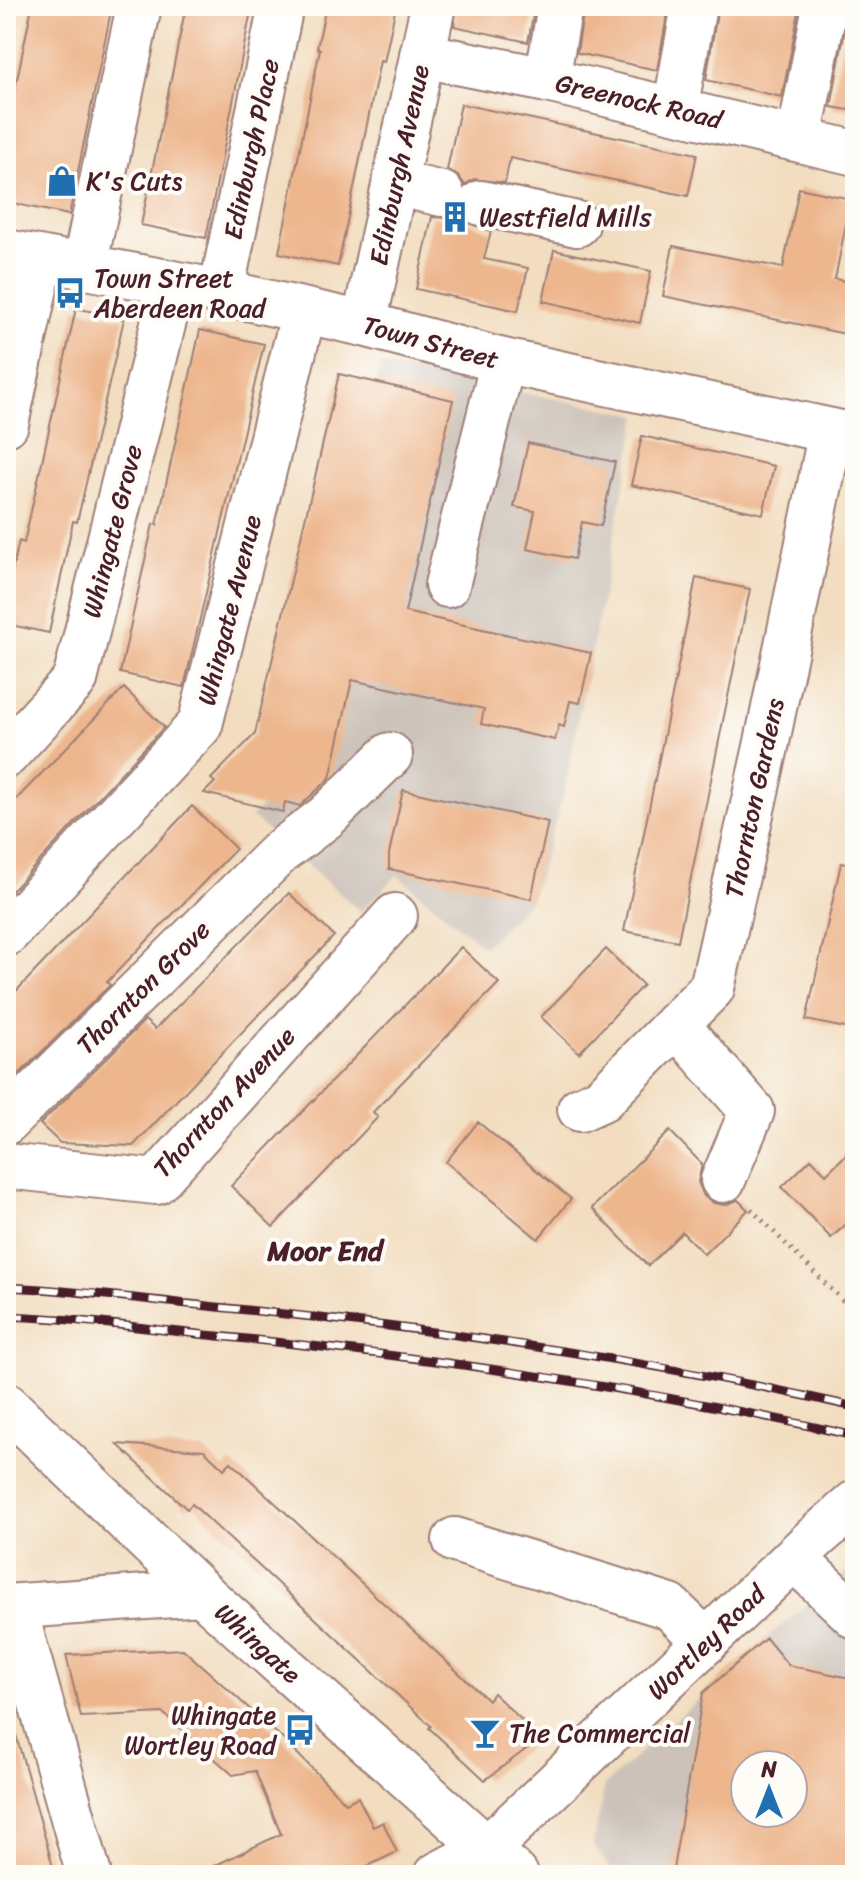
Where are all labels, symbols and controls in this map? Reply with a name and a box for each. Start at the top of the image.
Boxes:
street label: Edinburgh Place [209,54,293,244]
street label: Greenock Road [551,59,729,143]
street label: Edinburgh Avenue [355,60,443,270]
place label: K's Cuts [86,158,183,204]
shop icon: K's Cuts [45,164,79,198]
place label: Westfield Mills [479,194,652,240]
building icon: Westfield Mills [438,200,472,234]
place label: Town Street Aberdeen Road [93,255,268,331]
bus stop icon: Town Street Aberdeen Road [53,276,87,310]
street label: Town Street [358,302,504,382]
street label: Whingate Grove [68,439,156,623]
street label: Whingate Avenue [183,509,275,710]
street label: Thornton Gardens [710,694,798,902]
street label: Thornton Grove [64,908,222,1066]
street label: Thornton Avenue [141,1015,307,1189]
district label: Moor End [266,1226,385,1275]
street label: Wortley Road [635,1571,778,1711]
street label: Whingate [204,1591,313,1696]
place label: Whingate Wortley Road [124,1692,278,1768]
place label: The Commercial [509,1710,691,1756]
bus stop icon: Whingate Wortley Road [283,1713,317,1747]
bar icon: The Commercial [468,1716,502,1750]
north arrow [729,1749,809,1829]
text: N [760,1750,777,1789]

